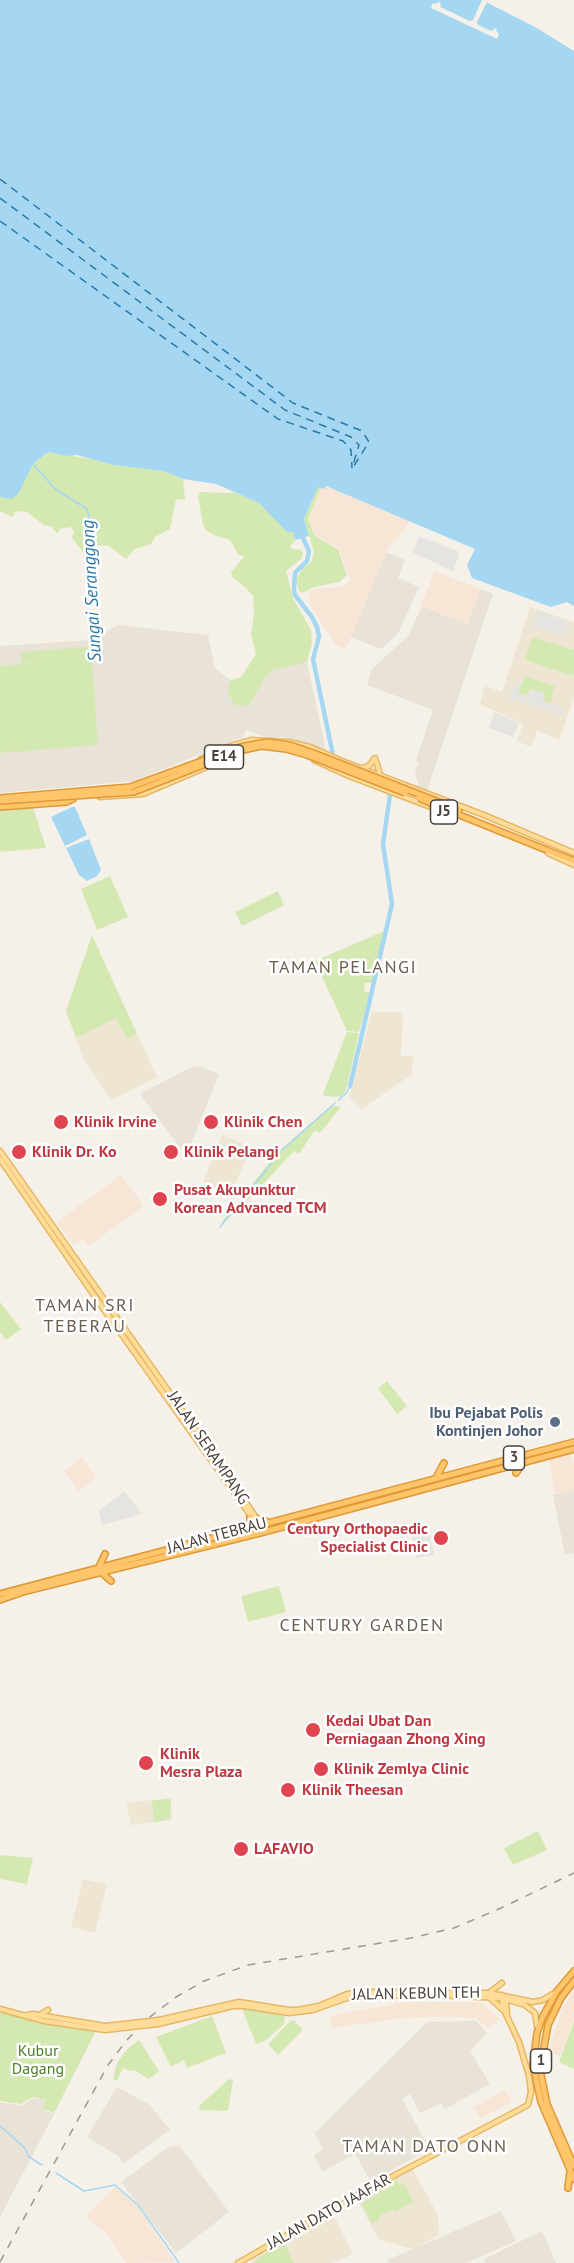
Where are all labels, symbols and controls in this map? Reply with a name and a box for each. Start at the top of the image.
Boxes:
water label: Sungai Seranggong [77,519,107,663]
road number: E14 [204,745,244,769]
road number: J5 [430,800,458,824]
district label: TAMAN PELANGI [269,957,417,979]
place label: Klinik Irvine [74,1112,157,1132]
place label: Klinik Chen [224,1112,302,1132]
marker: Klinik Irvine [52,1113,70,1131]
marker: Klinik Chen [202,1113,220,1131]
place label: Klinik Dr. Ko [32,1142,117,1162]
place label: Klinik Pelangi [184,1142,279,1162]
marker: Klinik Dr. Ko [10,1143,28,1161]
marker: Klinik Pelangi [162,1143,180,1161]
place label: Pusat Akupunktur Korean Advanced TCM [174,1180,326,1218]
marker: Pusat Akupunktur Korean Advanced TCM [151,1190,169,1208]
district label: TAMAN SRI TEBERAU [35,1295,135,1338]
street label: JALAN SERAMPANG [163,1388,253,1508]
place label: Ibu Pejabat Polis Kontinjen Johor [429,1403,543,1441]
marker: Ibu Pejabat Polis Kontinjen Johor [548,1415,562,1429]
road number: 3 [504,1446,524,1470]
street label: JALAN TEBRAU [165,1513,269,1559]
place label: Century Orthopaedic Specialist Clinic [287,1519,428,1557]
marker: Century Orthopaedic Specialist Clinic [432,1529,450,1547]
district label: CENTURY GARDEN [279,1615,445,1637]
place label: Kedai Ubat Dan Perniagaan Zhong Xing [326,1711,486,1749]
marker: Kedai Ubat Dan Perniagaan Zhong Xing [304,1721,322,1739]
place label: Klinik Mesra Plaza [160,1744,242,1782]
marker: Klinik Mesra Plaza [137,1754,155,1772]
place label: Klinik Zemlya Clinic [334,1759,469,1779]
marker: Klinik Zemlya Clinic [312,1760,330,1778]
place label: Klinik Theesan [302,1780,403,1800]
marker: Klinik Theesan [279,1781,297,1799]
place label: LAFAVIO [254,1839,314,1859]
marker: LAFAVIO [232,1840,250,1858]
street label: JALAN KEBUN TEH [352,1983,480,2005]
park label: Kubur Dagang [12,2041,64,2079]
road number: 1 [530,2049,552,2073]
district label: TAMAN DATO ONN [342,2136,508,2158]
street label: JALAN DATO JAAFAR [264,2170,394,2254]

